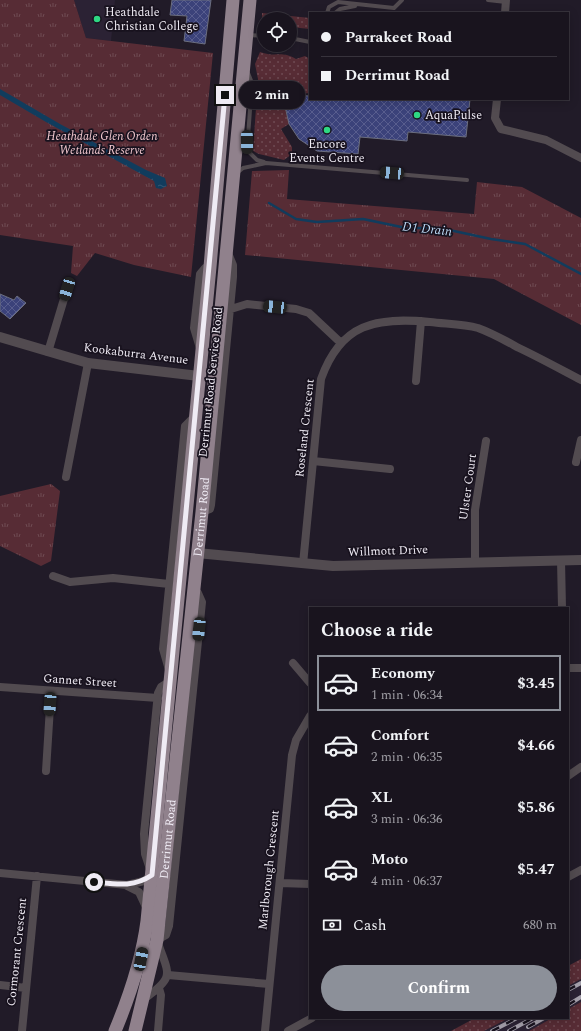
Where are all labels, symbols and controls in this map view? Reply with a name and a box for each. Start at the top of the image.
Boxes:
place label: Heathdale Christian College [105,3,199,36]
map controls [257,12,297,52]
button: locate [257,12,297,52]
marker: Heathdale Christian College [92,14,102,24]
text: Parrakeet Road [345,26,452,49]
text: Derrimut Road [345,64,450,87]
callout: 2 min [239,81,305,109]
text: 2 min [255,85,289,105]
route end [216,86,234,104]
place label: AquaPulse [425,106,482,125]
marker: AquaPulse [412,110,422,120]
marker: Encore Events Centre [322,125,332,135]
park label: Heathdale Glen Orden Wetlands Reserve [46,127,158,160]
car [241,130,253,154]
place label: Encore Events Centre [289,135,365,168]
car [380,166,404,180]
water label: D1 Drain [401,216,453,242]
car [58,276,76,302]
car [262,300,288,314]
street label: Derrimut Road Service Road [194,306,228,458]
street label: Kookaburra Avenue [83,338,190,370]
street label: Roseland Crescent [290,378,320,478]
street label: Ulster Court [454,453,482,521]
street label: Derrimut Road [188,476,215,558]
street label: Willmott Drive [348,540,429,562]
car [192,616,206,642]
text: Choose a ride [321,617,433,644]
text: Economy [371,662,435,685]
icon: car [323,665,359,701]
street label: Gannet Street [43,669,117,693]
text: $3.45 [517,672,555,695]
text: 1 min · 06:34 [371,685,443,705]
car [43,692,57,716]
text: Comfort [371,724,429,747]
icon: car [323,727,359,763]
text: $4.66 [517,734,555,757]
text: 2 min · 06:35 [371,747,443,767]
text: XL [371,786,392,809]
icon: car [323,789,359,825]
text: $5.86 [517,796,555,819]
street label: Derrimut Road [154,798,181,880]
street label: Marlborough Crescent [253,809,285,931]
text: 3 min · 06:36 [371,809,443,829]
text: Moto [371,848,408,871]
icon: car [323,851,359,887]
text: $5.47 [517,858,555,881]
text: 4 min · 06:37 [371,871,443,891]
route start [85,873,103,891]
street label: Cormorant Crescent [2,897,32,1007]
icon: cash [321,914,343,936]
text: Cash [353,914,386,937]
text: 680 m [523,915,557,935]
car [133,946,149,972]
button: Confirm [321,965,557,1011]

